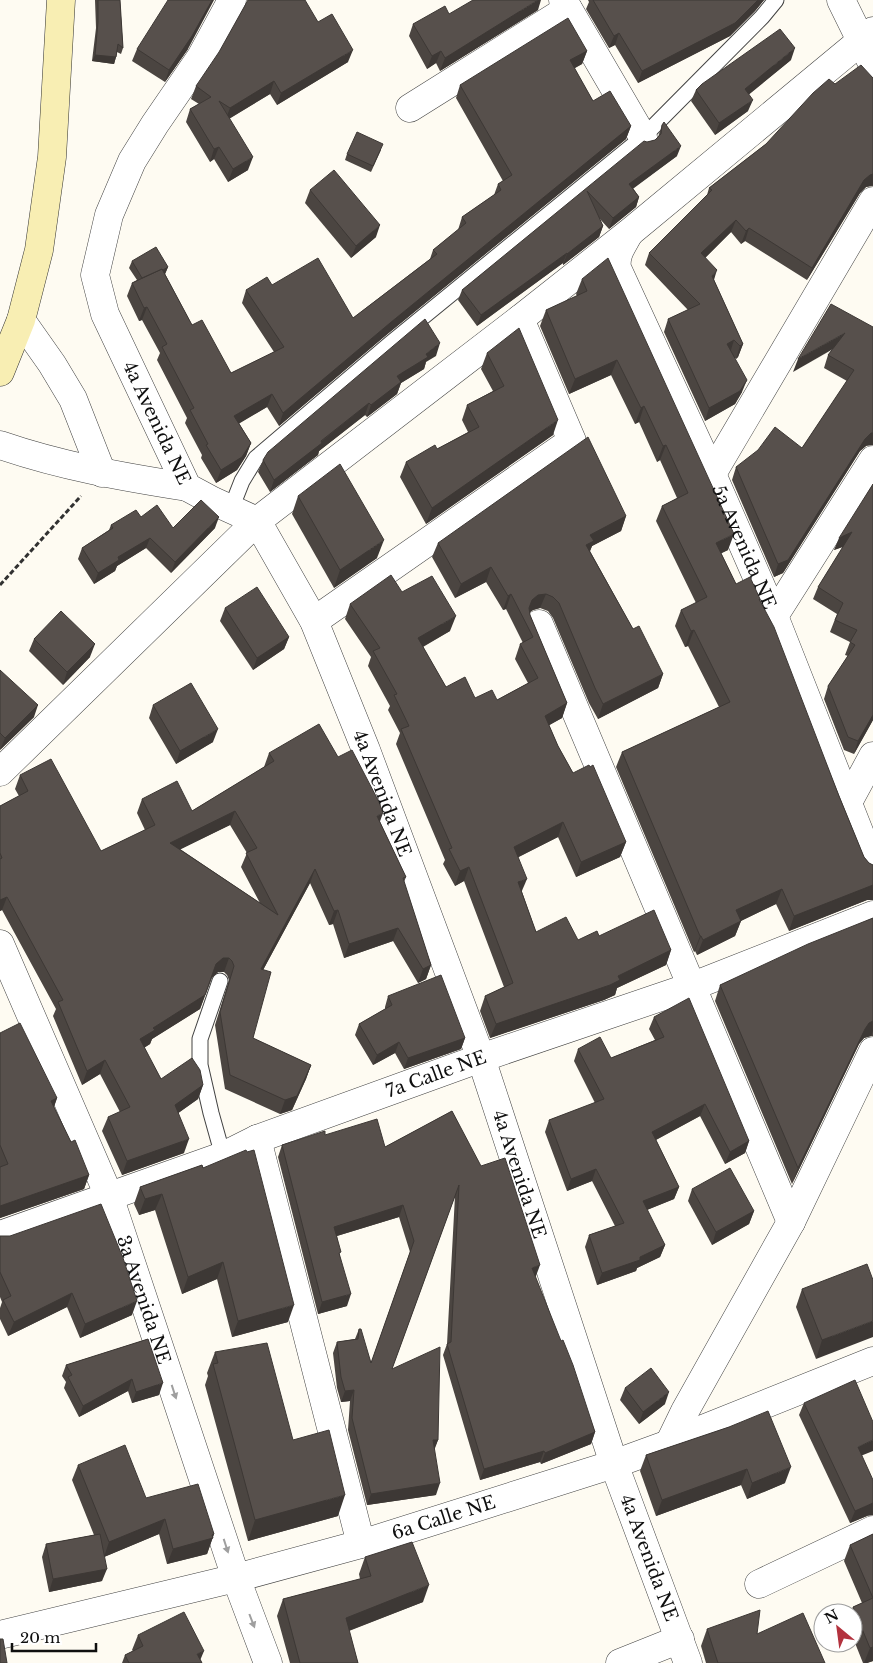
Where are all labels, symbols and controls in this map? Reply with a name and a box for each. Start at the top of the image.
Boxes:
street label: 4a Avenida NE [118,358,195,488]
street label: 5a Avenida NE [707,481,781,612]
street label: 4a Avenida NE [348,727,416,860]
street label: 7a Calle NE [383,1046,489,1102]
street label: 4a Avenida NE [488,1107,550,1241]
street label: 3a Avenida NE [112,1233,175,1367]
one-way arrow [171,1384,178,1399]
street label: 6a Calle NE [389,1491,498,1545]
street label: 4a Avenida NE [615,1492,683,1624]
one-way arrow [222,1538,230,1553]
north arrow [813,1603,863,1653]
text: N [822,1606,842,1628]
one-way arrow [249,1613,256,1628]
scale bar [12,1620,96,1652]
text: 20 m [20,1628,60,1647]

